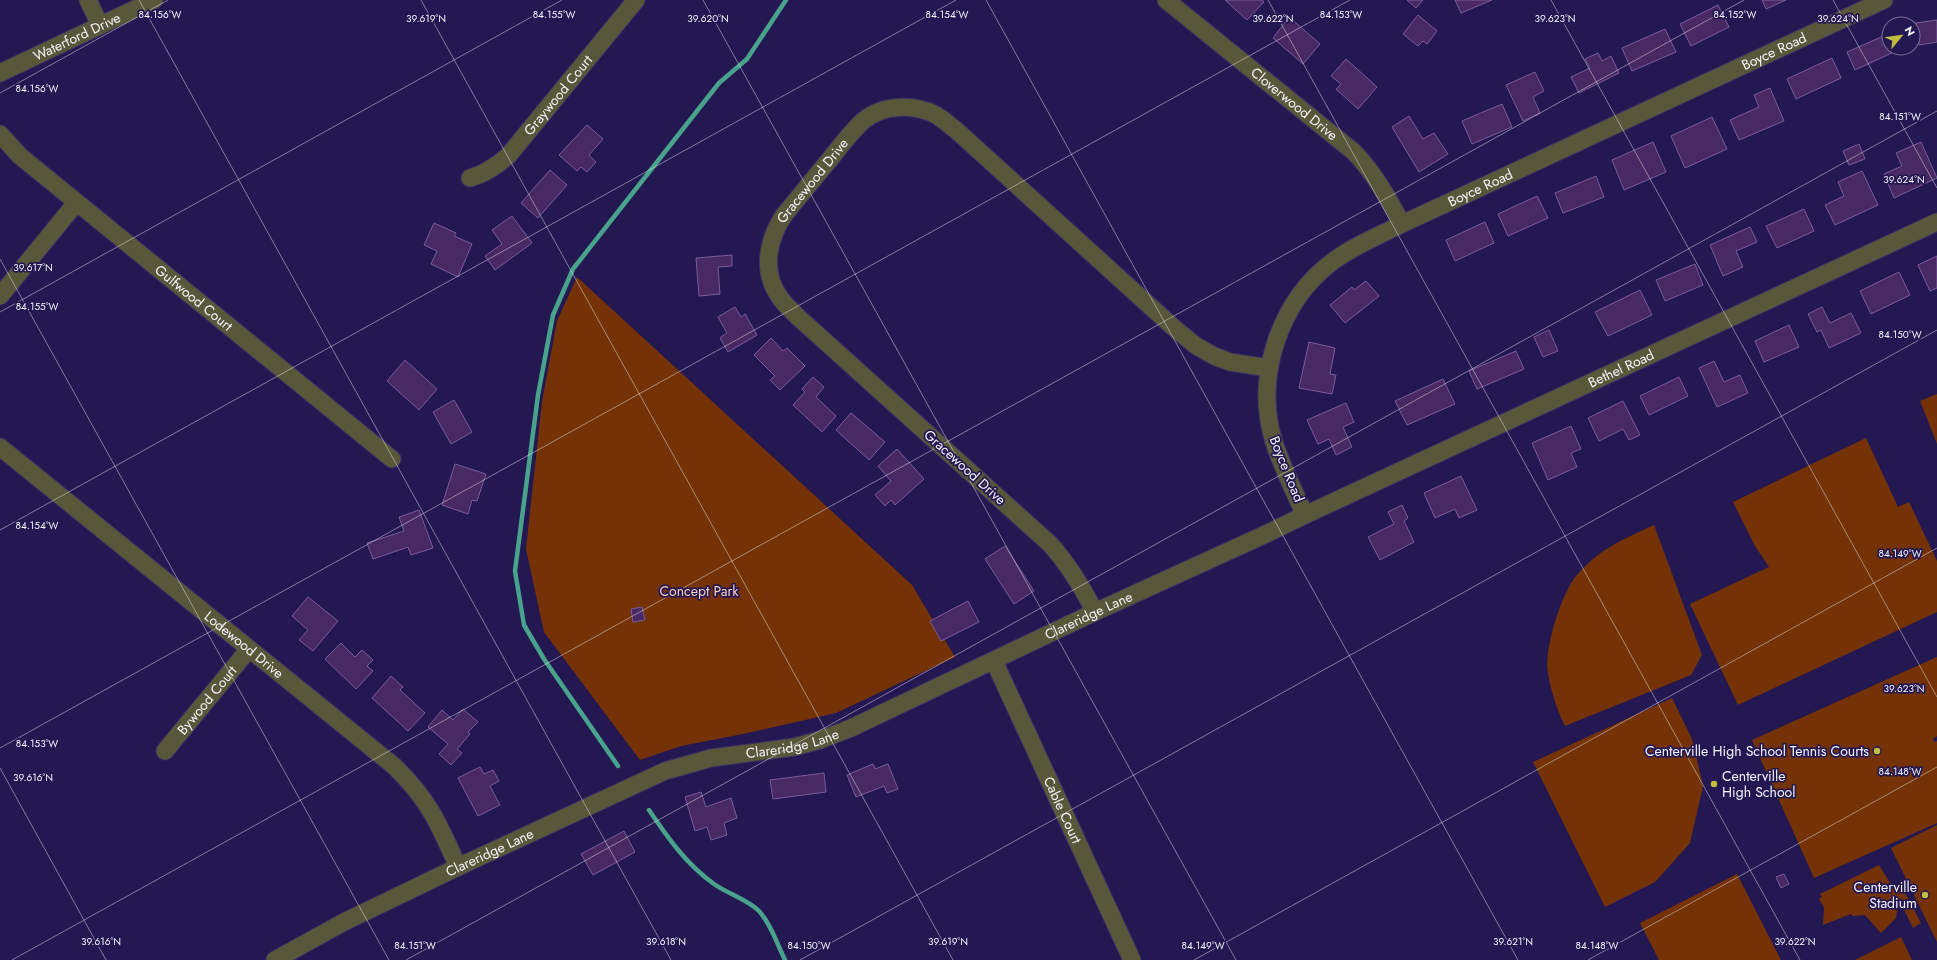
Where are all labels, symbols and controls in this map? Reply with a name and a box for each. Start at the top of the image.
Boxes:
street label: Waterford Drive [30,7,124,66]
text: 84.156°W [139,7,182,22]
text: 84.155°W [533,7,575,22]
text: 84.154°W [926,7,969,22]
text: 84.153°W [1320,7,1362,22]
text: 84.152°W [1714,7,1756,22]
text: 39.619°N [406,11,446,26]
text: 39.620°N [687,11,729,26]
text: 39.622°N [1252,11,1294,26]
text: 39.623°N [1535,11,1575,26]
text: 39.624°N [1817,11,1859,26]
north arrow [1881,16,1921,56]
text: N [1901,23,1919,39]
street label: Boyce Road [1738,27,1810,75]
street label: Graywood Court [519,50,597,140]
street label: Cloverwood Drive [1247,62,1342,145]
text: 84.156°W [16,81,59,96]
text: 84.151°W [1879,109,1921,124]
street label: Gracewood Drive [771,134,853,227]
street label: Boyce Road [1444,164,1516,211]
text: 39.624°N [1883,172,1925,187]
text: 39.617°N [13,260,53,275]
street label: Gulfwood Court [151,260,238,336]
text: 84.155°W [16,299,58,314]
text: 84.150°W [1878,327,1922,342]
street label: Bethel Road [1585,345,1657,392]
street label: Gracewood Drive [920,425,1010,509]
street label: Boyce Road [1265,433,1309,505]
text: 84.154°W [16,518,59,533]
text: 84.149°W [1878,546,1922,561]
park label: Concept Park [660,581,739,601]
street label: Clareridge Lane [1041,586,1136,645]
street label: Lodewood Drive [200,606,288,683]
street label: Bywood Court [173,661,242,739]
text: 39.623°N [1884,681,1924,696]
street label: Clareridge Lane [745,724,842,763]
text: 84.153°W [16,736,58,751]
place label: Centerville High School Tennis Courts [1645,741,1869,761]
marker: Centerville High School Tennis Courts [1872,746,1882,756]
text: 84.148°W [1879,764,1921,779]
place label: Centerville High School [1722,766,1795,802]
text: 39.616°N [13,770,53,785]
street label: Cable Court [1039,773,1087,847]
marker: Centerville High School [1709,779,1719,789]
street label: Clareridge Lane [442,823,537,882]
place label: Centerville Stadium [1854,877,1917,913]
marker: Centerville Stadium [1920,890,1930,900]
text: 39.616°N [81,934,121,949]
text: 39.618°N [646,934,686,949]
text: 39.619°N [928,934,968,949]
text: 39.621°N [1493,934,1533,949]
text: 39.622°N [1774,934,1816,949]
text: 84.151°W [394,938,436,953]
text: 84.150°W [787,938,831,953]
text: 84.149°W [1181,938,1225,953]
text: 84.148°W [1576,938,1618,953]

